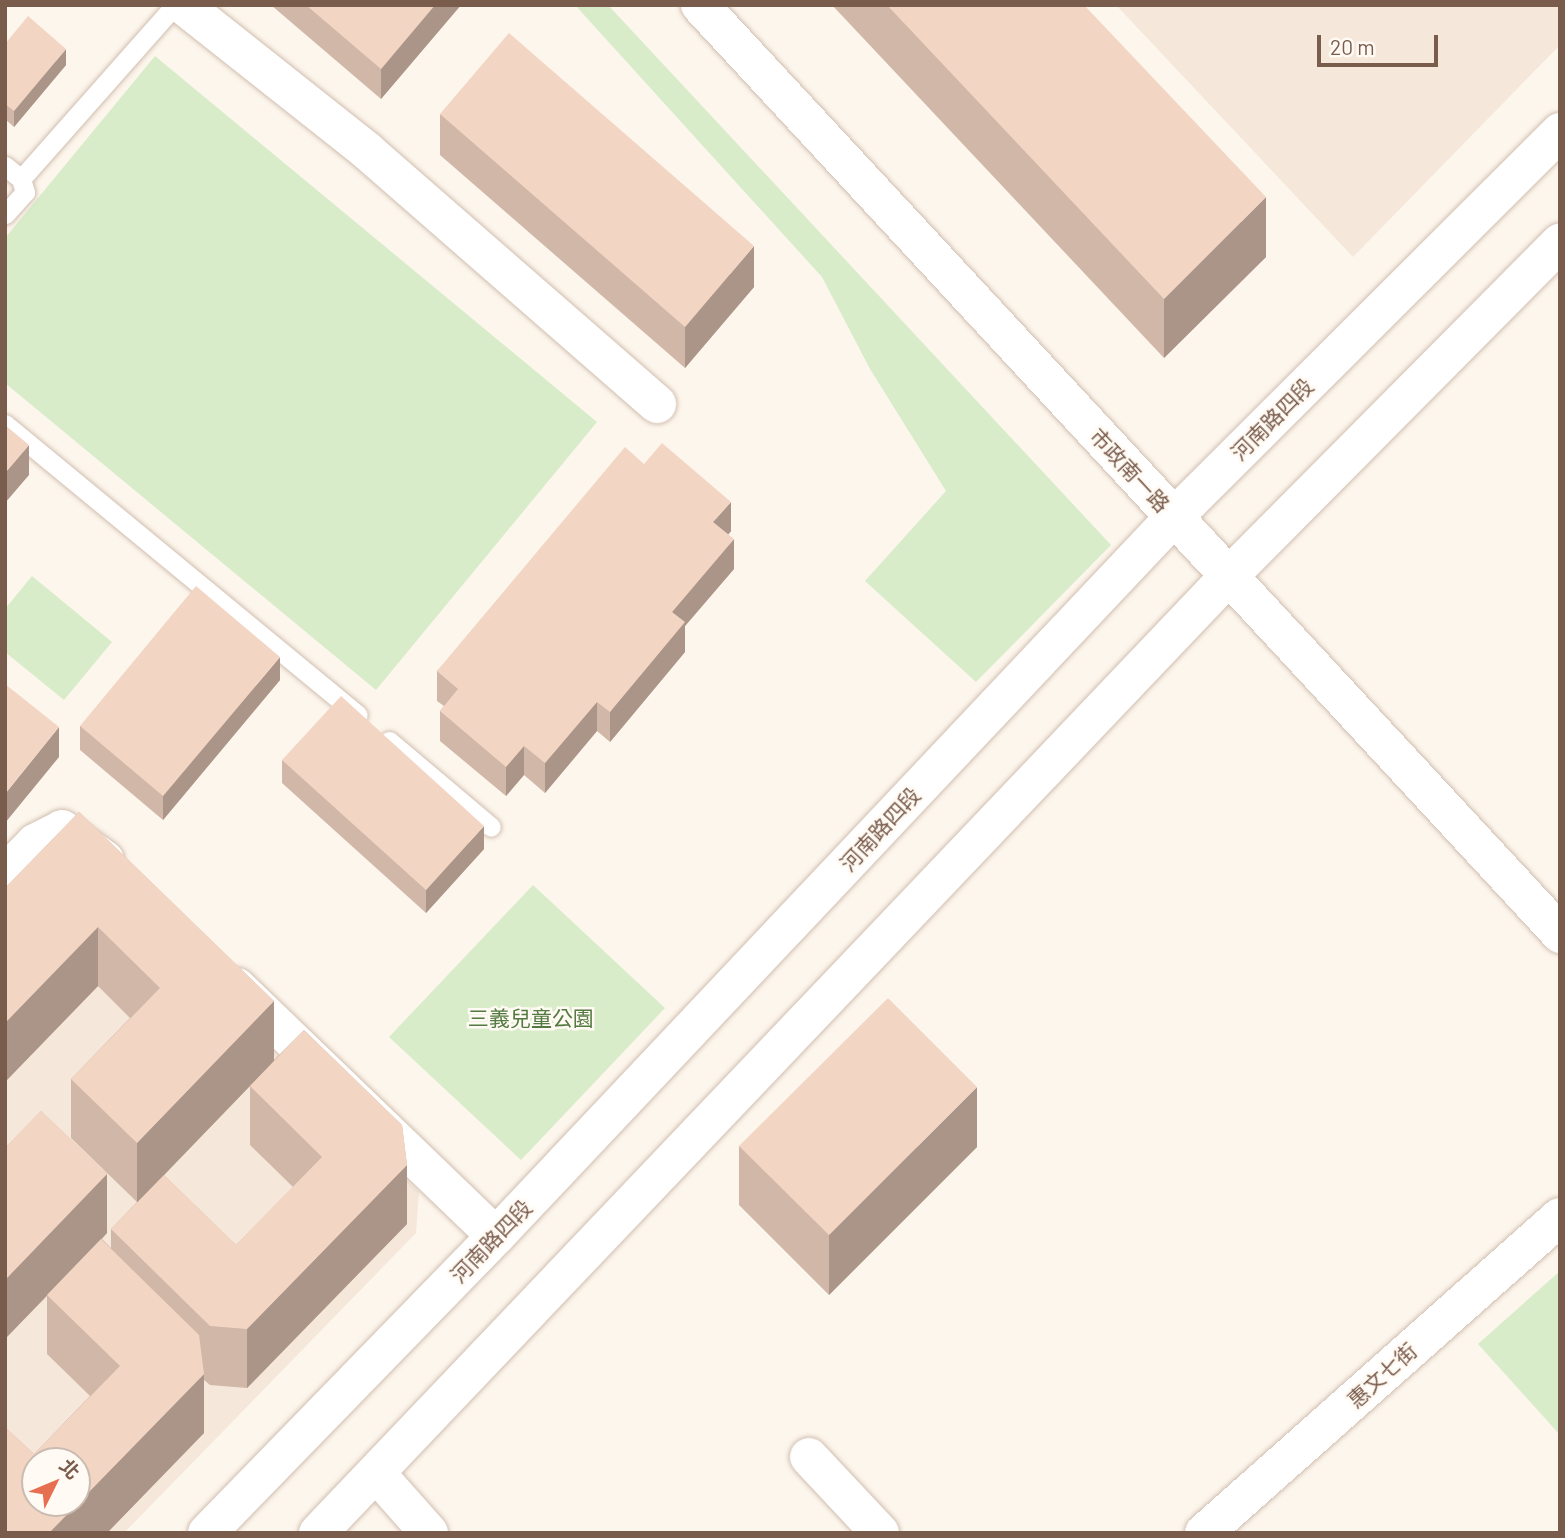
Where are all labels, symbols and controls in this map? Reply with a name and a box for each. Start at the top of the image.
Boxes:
scale bar [1320,21,1441,65]
text: 20 m [1330,34,1375,59]
street label: 河南路四段 [1226,373,1318,465]
street label: 市政南一路 [1085,423,1175,517]
street label: 河南路四段 [835,782,925,876]
park label: 三義兒童公園 [468,1005,594,1031]
street label: 河南路四段 [445,1194,537,1288]
street label: 惠文七街 [1342,1338,1422,1412]
north arrow [21,1447,91,1517]
text: 北 [55,1454,85,1483]

